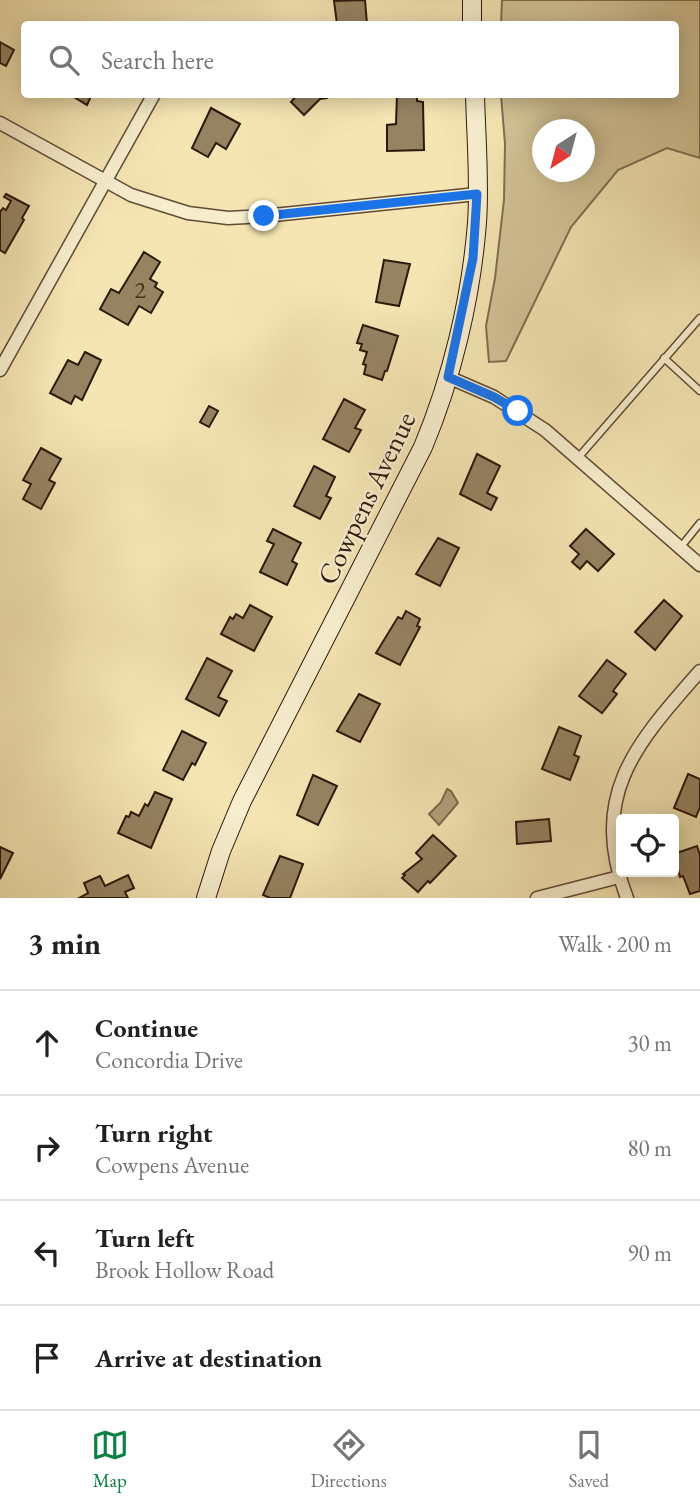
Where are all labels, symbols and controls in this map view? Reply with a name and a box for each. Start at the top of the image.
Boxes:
search box [21,21,679,98]
icon: search [45,41,83,79]
text: Search here [101,43,214,77]
north arrow [532,119,595,182]
route end [248,200,279,231]
house number: 2 [134,274,146,305]
route start [502,395,533,426]
street label: Cowpens Avenue [309,406,423,590]
map controls [616,814,679,877]
button: locate [616,814,679,877]
text: 3 min [28,924,101,963]
text: Walk · 200 m [558,929,672,959]
text: Continue [95,1011,198,1045]
icon: ahead [28,1024,66,1062]
text: 30 m [627,1028,672,1058]
text: Concordia Drive [95,1045,243,1075]
text: Turn right [95,1116,213,1150]
icon: right [28,1129,66,1167]
text: 80 m [627,1133,672,1163]
text: Cowpens Avenue [95,1150,249,1180]
text: Turn left [95,1221,194,1255]
icon: left [28,1234,66,1272]
text: 90 m [627,1238,672,1268]
text: Brook Hollow Road [95,1255,274,1285]
icon: arrive [28,1339,66,1377]
text: Arrive at destination [95,1341,322,1375]
tab: Map [91,1426,129,1493]
tab: Directions [310,1426,387,1493]
tab: Saved [568,1426,609,1493]

